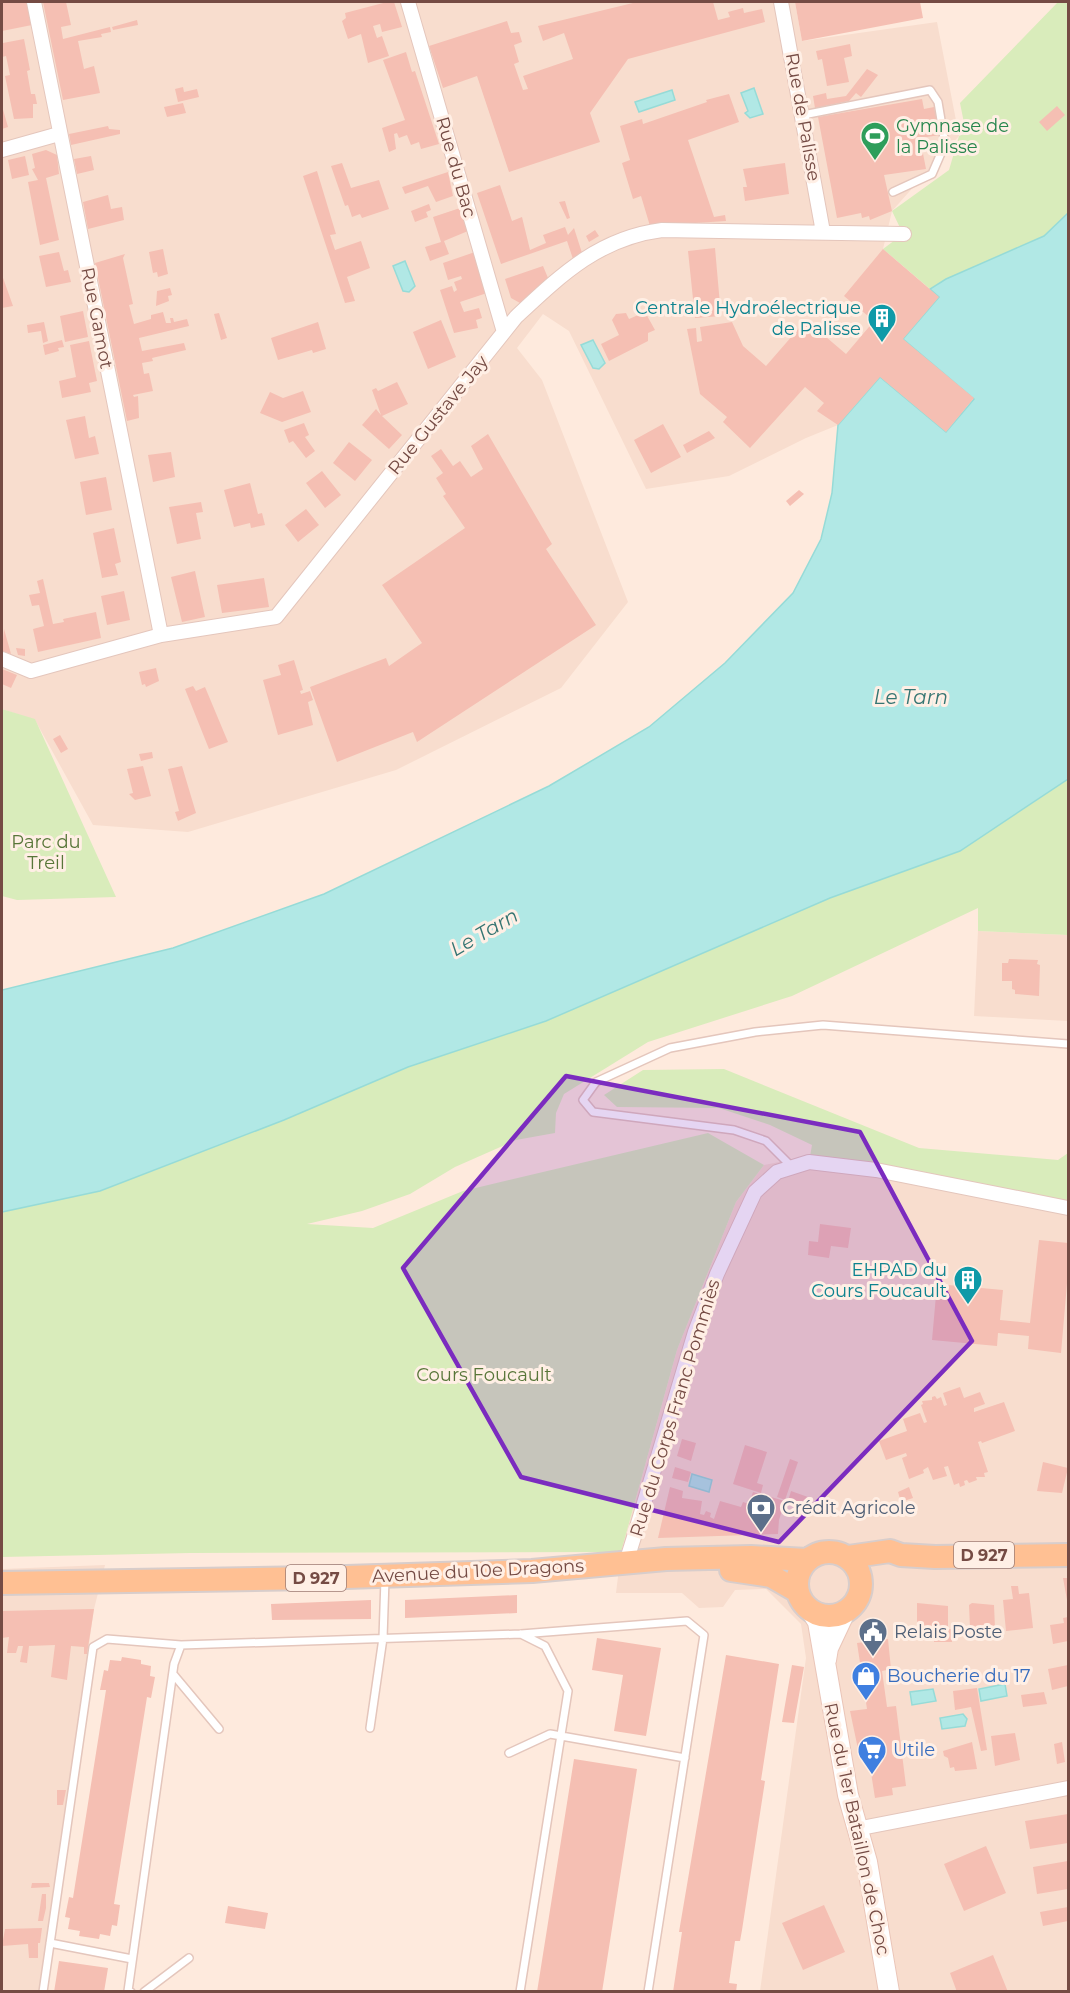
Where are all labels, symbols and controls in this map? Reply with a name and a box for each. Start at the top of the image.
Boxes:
street label: Rue de Palisse [781,51,825,183]
street label: Rue du Bac [431,114,481,220]
place label: Gymnase de la Palisse [896,115,1009,158]
sports icon: Gymnase de la Palisse [859,120,891,162]
street label: Rue Gamot [76,265,118,371]
place label: Centrale Hydroélectrique de Palisse [635,297,861,340]
building icon: Centrale Hydroélectrique de Palisse [866,302,898,344]
street label: Rue Gustave Jay [383,351,493,479]
water label: Le Tarn [874,685,948,709]
park label: Parc du Treil [11,831,81,874]
water label: Le Tarn [446,903,522,961]
place label: EHPAD du Cours Foucault [811,1259,947,1302]
building icon: EHPAD du Cours Foucault [952,1264,984,1306]
street label: Rue du Corps Franc Pommiès [625,1276,725,1539]
park label: Cours Foucault [416,1364,552,1386]
bank icon: Crédit Agricole [745,1492,777,1534]
place label: Crédit Agricole [782,1497,916,1519]
road number: D 927 [954,1542,1014,1568]
street label: Avenue du 10e Dragons [371,1554,585,1588]
road number: D 927 [286,1565,346,1591]
public building icon: Relais Poste [857,1616,889,1658]
place label: Relais Poste [894,1621,1002,1643]
shop icon: Boucherie du 17 [850,1660,882,1702]
place label: Boucherie du 17 [887,1665,1031,1687]
street label: Rue du 1er Bataillon de Choc [819,1701,895,1957]
supermarket icon: Utile [856,1734,888,1776]
place label: Utile [893,1739,935,1761]

